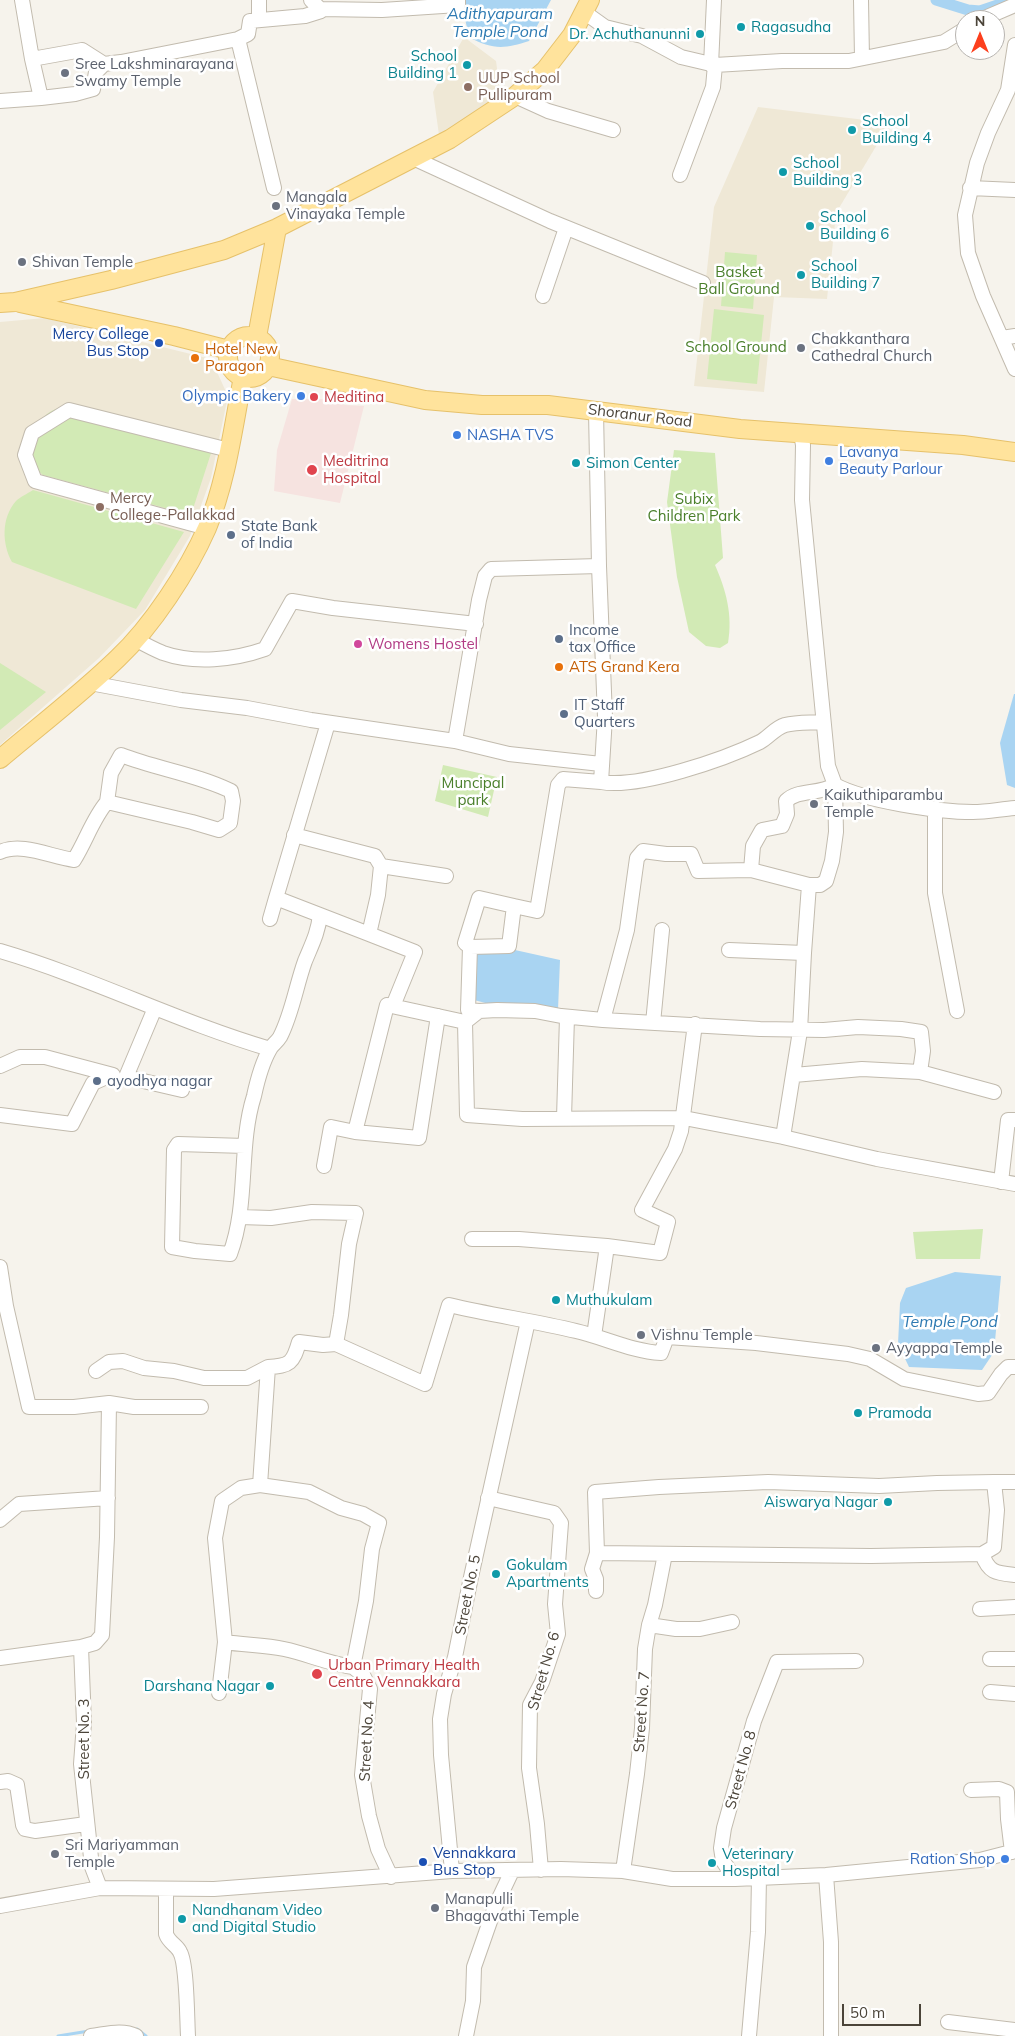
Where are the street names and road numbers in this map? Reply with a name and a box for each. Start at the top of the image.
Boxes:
street label: Shoranur Road [587,401,693,431]
street label: Street No. 5 [451,1553,485,1637]
street label: Street No. 6 [524,1630,564,1712]
street label: Street No. 7 [630,1671,654,1753]
street label: Street No. 3 [75,1698,93,1780]
street label: Street No. 4 [356,1700,378,1782]
street label: Street No. 8 [722,1728,760,1812]

